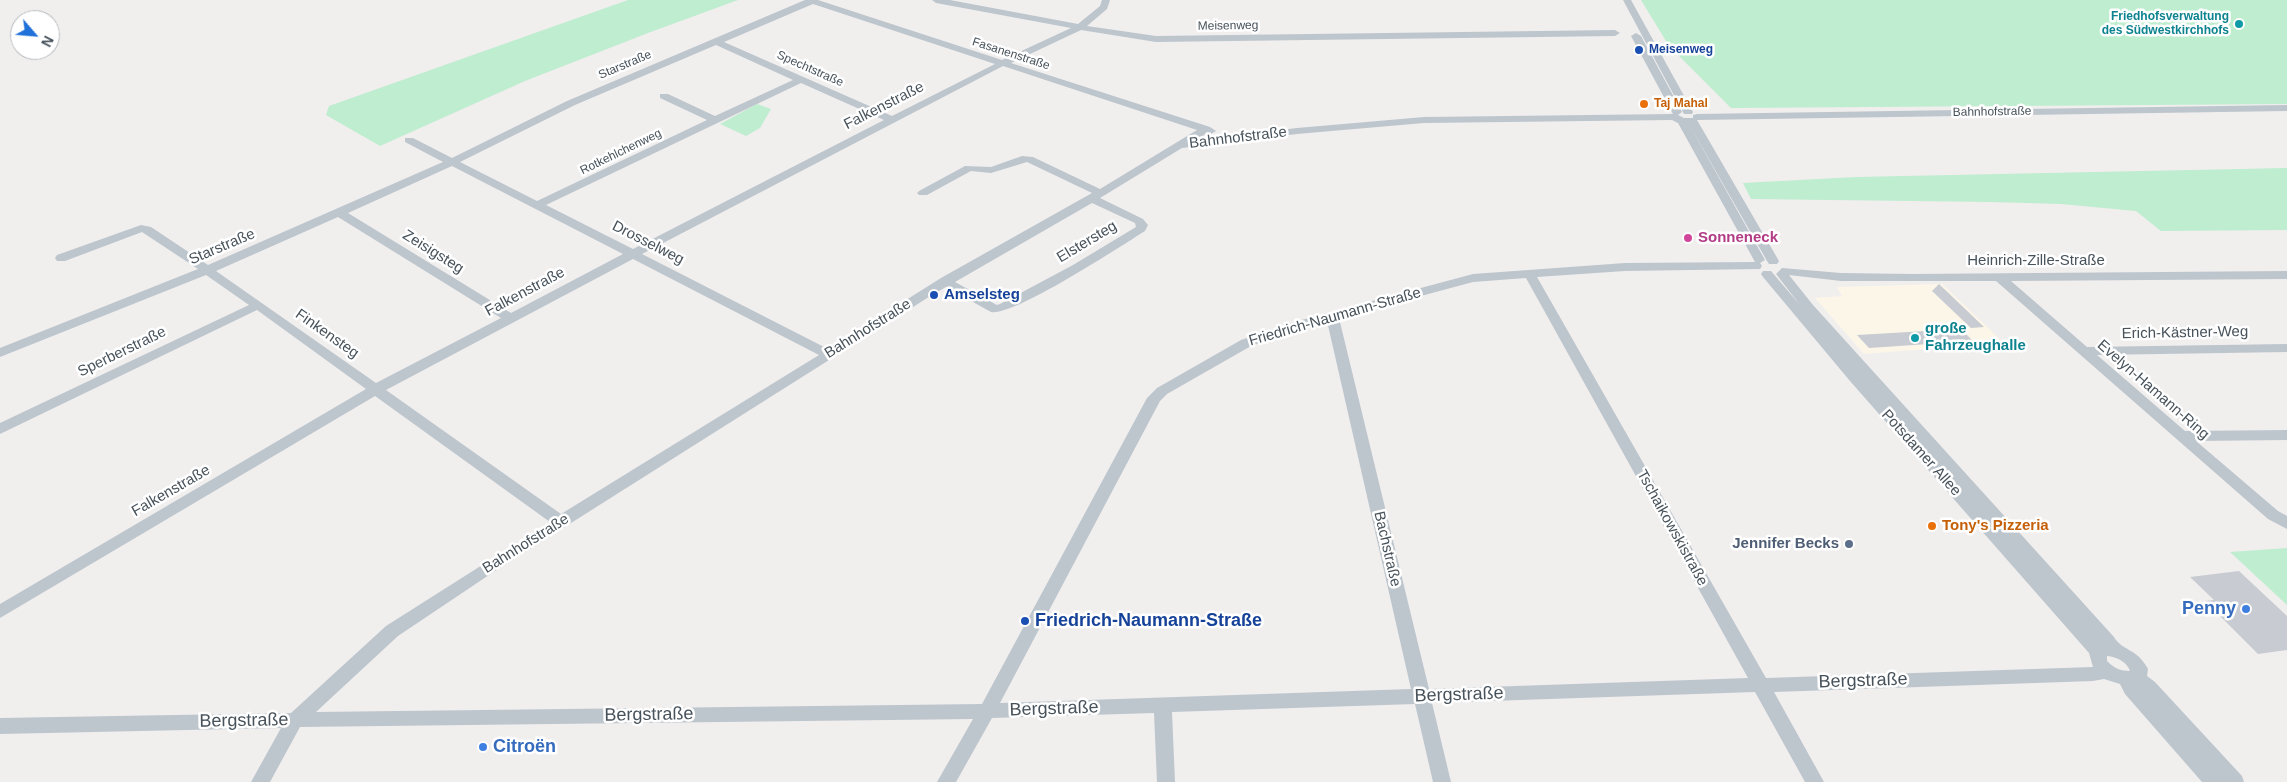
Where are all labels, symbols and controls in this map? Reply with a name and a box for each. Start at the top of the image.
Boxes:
north arrow [10,10,60,60]
place label: Friedhofsverwaltung des Südwestkirchhofs [2102,10,2229,38]
street label: Meisenweg [1198,18,1258,34]
marker: Friedhofsverwaltung des Südwestkirchhofs [2233,18,2245,30]
text: N [38,33,57,49]
street label: Fasanenstraße [970,35,1052,73]
place label: Meisenweg [1649,43,1713,57]
marker: Meisenweg [1633,44,1645,56]
street label: Starstraße [596,47,654,83]
street label: Spechtstraße [774,48,846,90]
street label: Falkenstraße [841,78,927,134]
place label: Taj Mahal [1654,97,1708,111]
marker: Taj Mahal [1638,98,1650,110]
street label: Bahnhofstraße [1953,104,2031,120]
street label: Bahnhofstraße [1188,123,1288,153]
street label: Rotkehlchenweg [578,126,664,178]
street label: Drosselweg [609,217,687,269]
street label: Elstersteg [1054,217,1120,267]
street label: Starstraße [186,225,258,269]
street label: Zeisigsteg [399,226,467,278]
place label: Sonneneck [1698,229,1778,247]
marker: Sonneneck [1682,232,1694,244]
street label: Heinrich-Zille-Straße [1967,252,2105,270]
street label: Falkenstraße [482,264,568,320]
street label: Friedrich-Naumann-Straße [1247,284,1423,350]
place label: Amselsteg [944,286,1020,304]
marker: Amselsteg [928,289,940,301]
street label: Bahnhofstraße [822,295,914,363]
street label: Finkensteg [292,306,362,362]
place label: große Fahrzeughalle [1925,320,2026,355]
street label: Sperberstraße [75,323,169,381]
street label: Erich-Kästner-Weg [2122,323,2248,343]
marker: große Fahrzeughalle [1909,332,1921,344]
street label: Evelyn-Hamann-Ring [2093,336,2213,444]
street label: Potsdamer Allee [1877,406,1965,500]
street label: Falkenstraße [129,461,213,521]
street label: Tschaikowskistraße [1633,467,1711,589]
street label: Bahnhofstraße [480,510,572,578]
street label: Bachstraße [1370,510,1404,588]
place label: Tony's Pizzeria [1942,517,2049,535]
marker: Tony's Pizzeria [1926,520,1938,532]
place label: Jennifer Becks [1732,535,1839,553]
marker: Jennifer Becks [1843,538,1855,550]
place label: Penny [2182,598,2236,620]
marker: Penny [2240,603,2252,615]
place label: Friedrich-Naumann-Straße [1035,610,1262,632]
marker: Friedrich-Naumann-Straße [1019,615,1031,627]
street label: Bergstraße [1818,669,1908,693]
street label: Bergstraße [1414,683,1504,707]
street label: Bergstraße [1009,697,1099,721]
street label: Bergstraße [604,703,694,727]
street label: Bergstraße [199,709,289,733]
place label: Citroën [493,736,556,758]
marker: Citroën [477,741,489,753]

